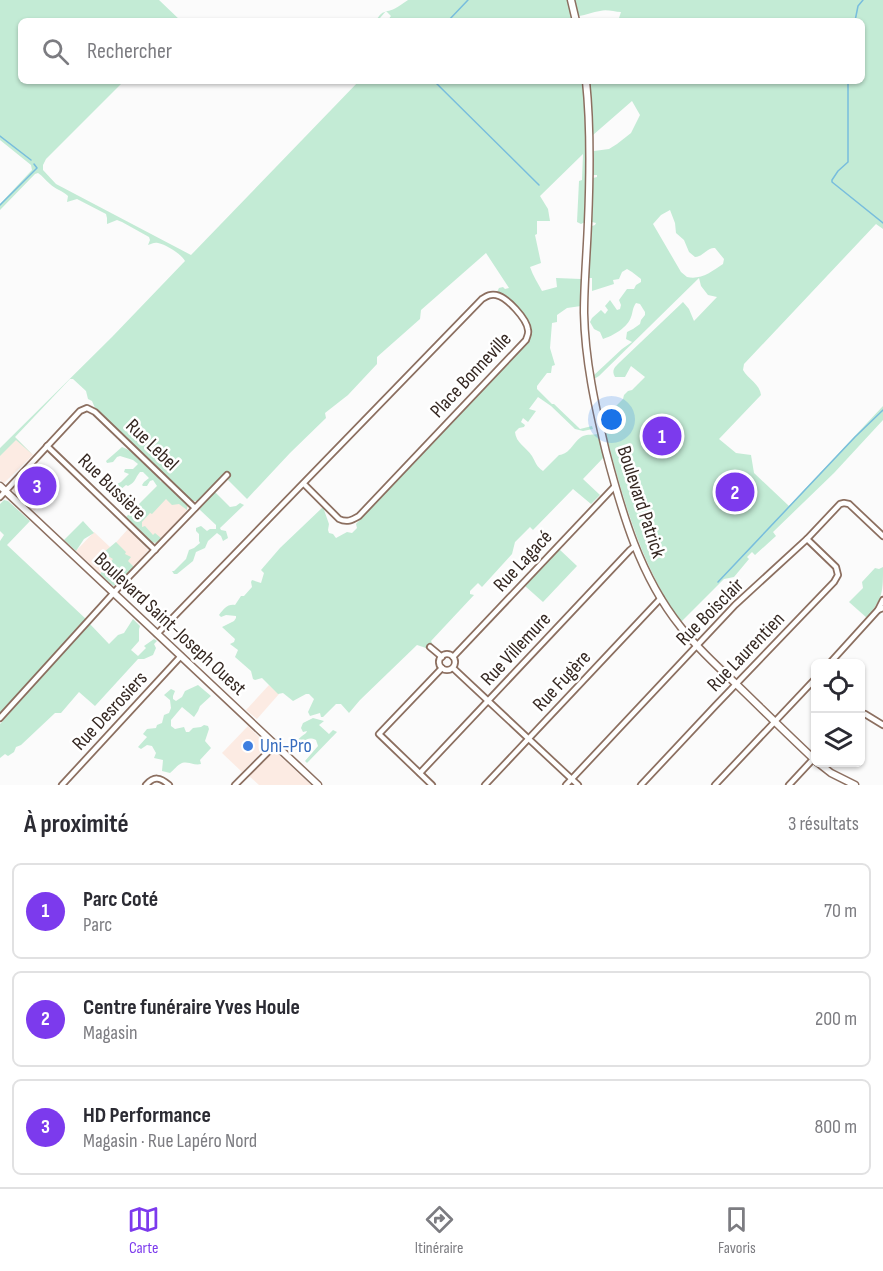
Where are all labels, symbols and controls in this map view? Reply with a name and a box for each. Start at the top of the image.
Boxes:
search box [18,18,865,84]
icon: search [39,35,72,68]
text: Rechercher [87,38,172,65]
street label: Place Bonneville [425,327,517,423]
your location [597,405,626,434]
street label: Rue Lebel [121,414,183,476]
pin: 1 [642,414,682,458]
street label: Boulevard Patrick [612,443,670,561]
street label: Rue Bussière [73,449,151,525]
pin: 3 [18,464,57,508]
pin: 2 [716,470,754,514]
street label: Rue Lagacé [489,525,557,597]
street label: Boulevard Saint-Joseph Ouest [89,547,251,701]
street label: Rue Boisclair [671,573,749,651]
street label: Rue Villemure [476,607,556,691]
street label: Rue Laurentien [702,607,790,697]
street label: Rue Fugère [528,646,596,716]
map controls [811,659,865,767]
button: locate [811,659,865,713]
street label: Rue Desrosiers [67,667,153,755]
button: layers [811,713,865,767]
place label: Uni-Pro [260,734,312,758]
marker: Uni-Pro [241,739,255,753]
text: À proximité [24,809,129,840]
text: 3 résultats [788,812,859,836]
text: Parc Coté [83,886,158,913]
text: 1 [42,899,49,923]
text: 70 m [824,899,857,923]
text: Parc [83,913,112,937]
text: Centre funéraire Yves Houle [83,994,300,1021]
text: 2 [41,1007,50,1031]
text: 200 m [815,1007,857,1031]
text: Magasin [83,1021,137,1045]
text: HD Performance [83,1102,211,1129]
text: 3 [41,1115,50,1139]
text: 800 m [814,1115,857,1139]
text: Magasin · Rue Lapéro Nord [83,1129,257,1153]
tab: Carte [127,1203,160,1258]
tab: Itinéraire [415,1203,463,1258]
tab: Favoris [718,1203,756,1258]

